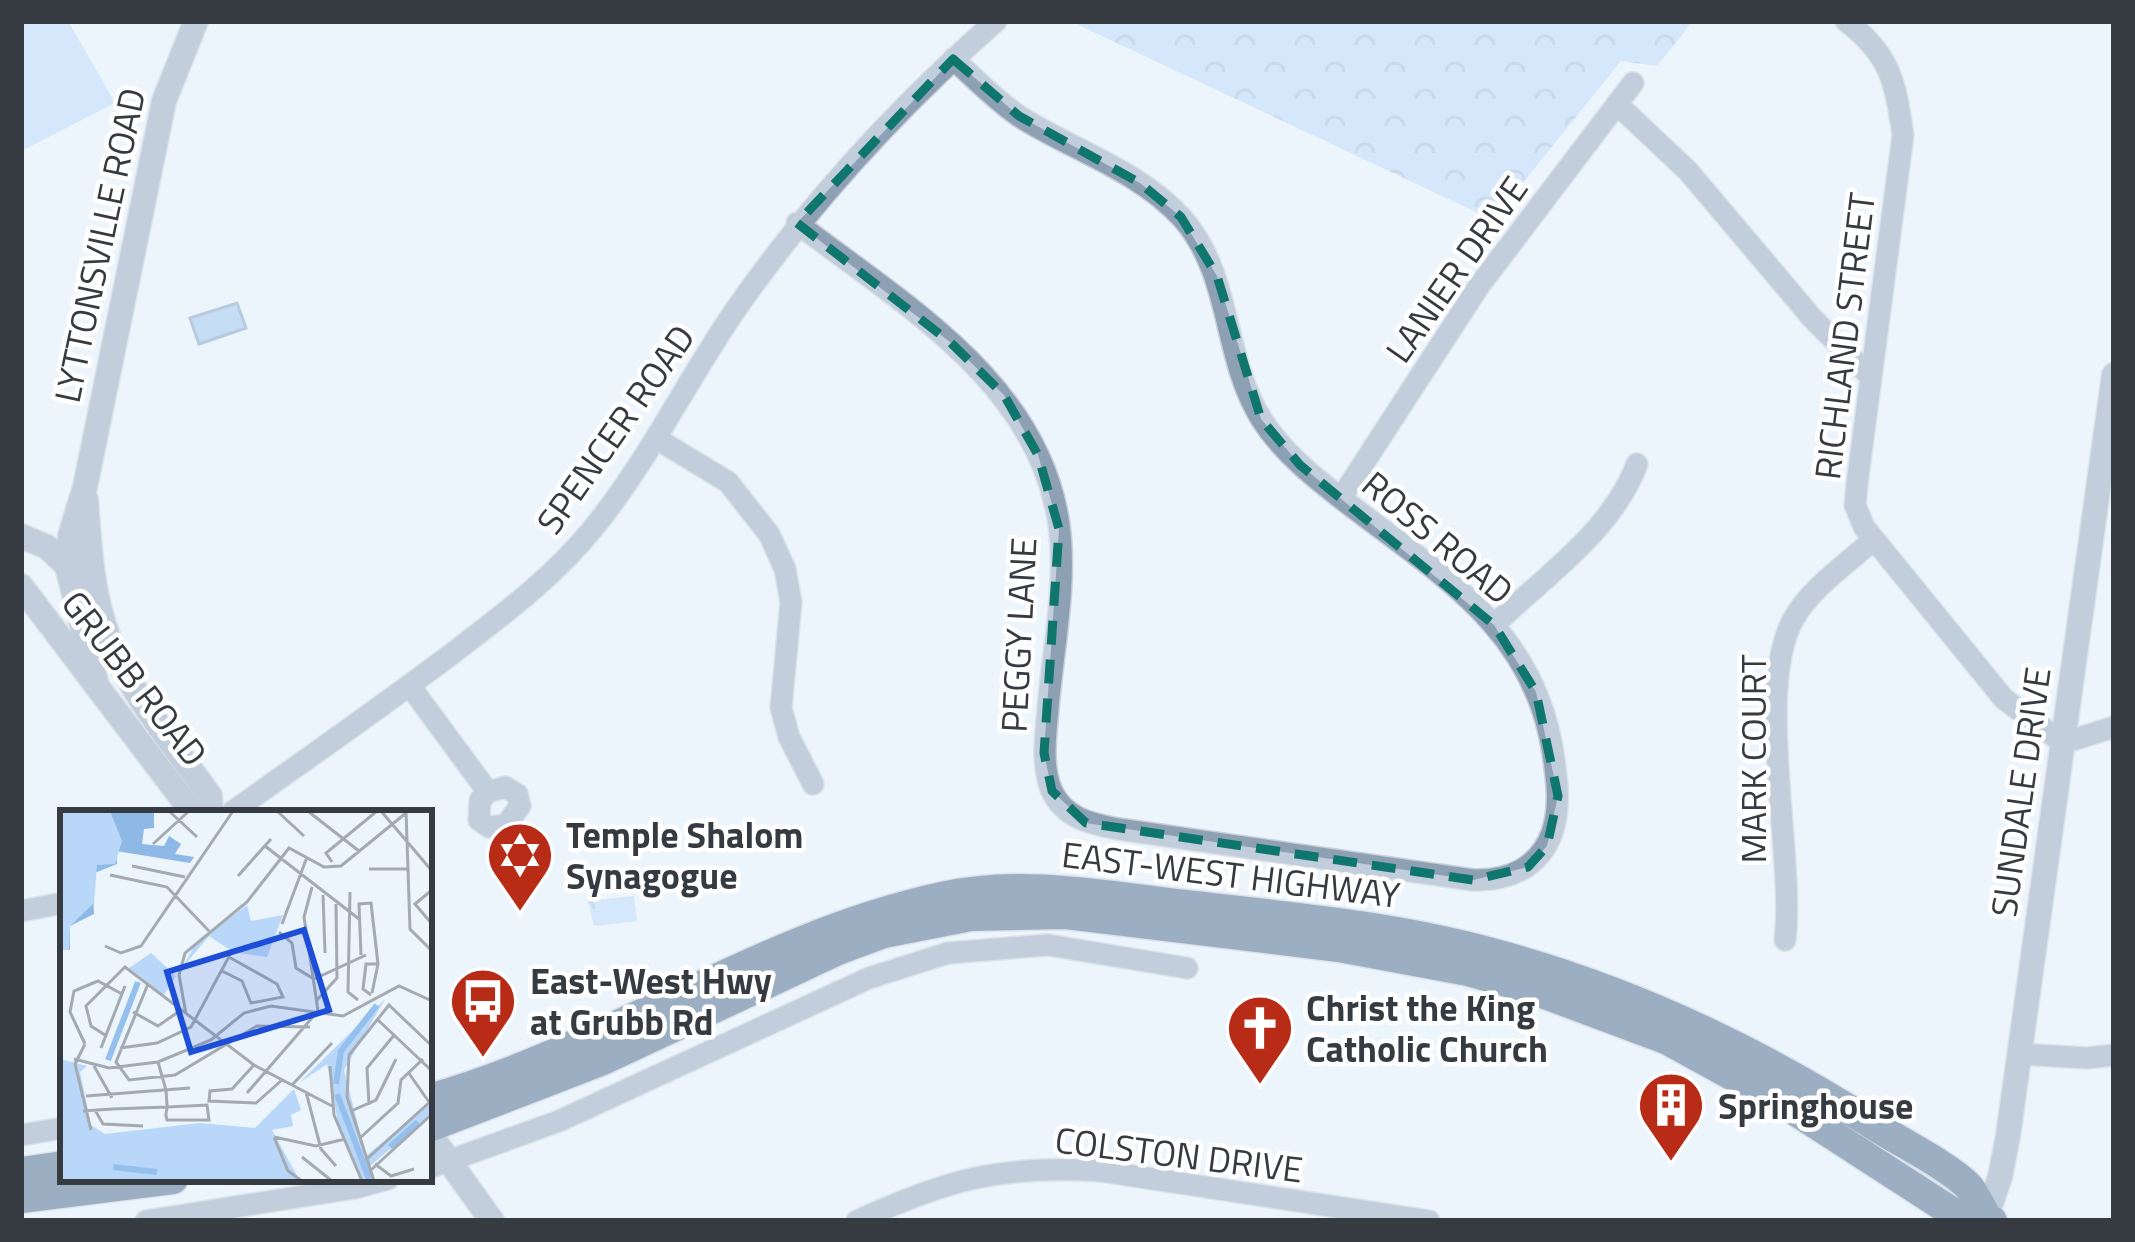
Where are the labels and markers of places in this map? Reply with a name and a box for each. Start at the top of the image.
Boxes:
place label: Temple Shalom Synagogue [566,807,804,903]
synagogue icon: Temple Shalom Synagogue [485,820,555,914]
place label: East-West Hwy at Grubb Rd [530,953,772,1049]
bus stop icon: East-West Hwy at Grubb Rd [448,966,518,1060]
place label: Christ the King Catholic Church [1306,980,1548,1076]
church icon: Christ the King Catholic Church [1225,993,1295,1087]
building icon: Springhouse [1636,1070,1706,1164]
place label: Springhouse [1718,1078,1913,1133]

